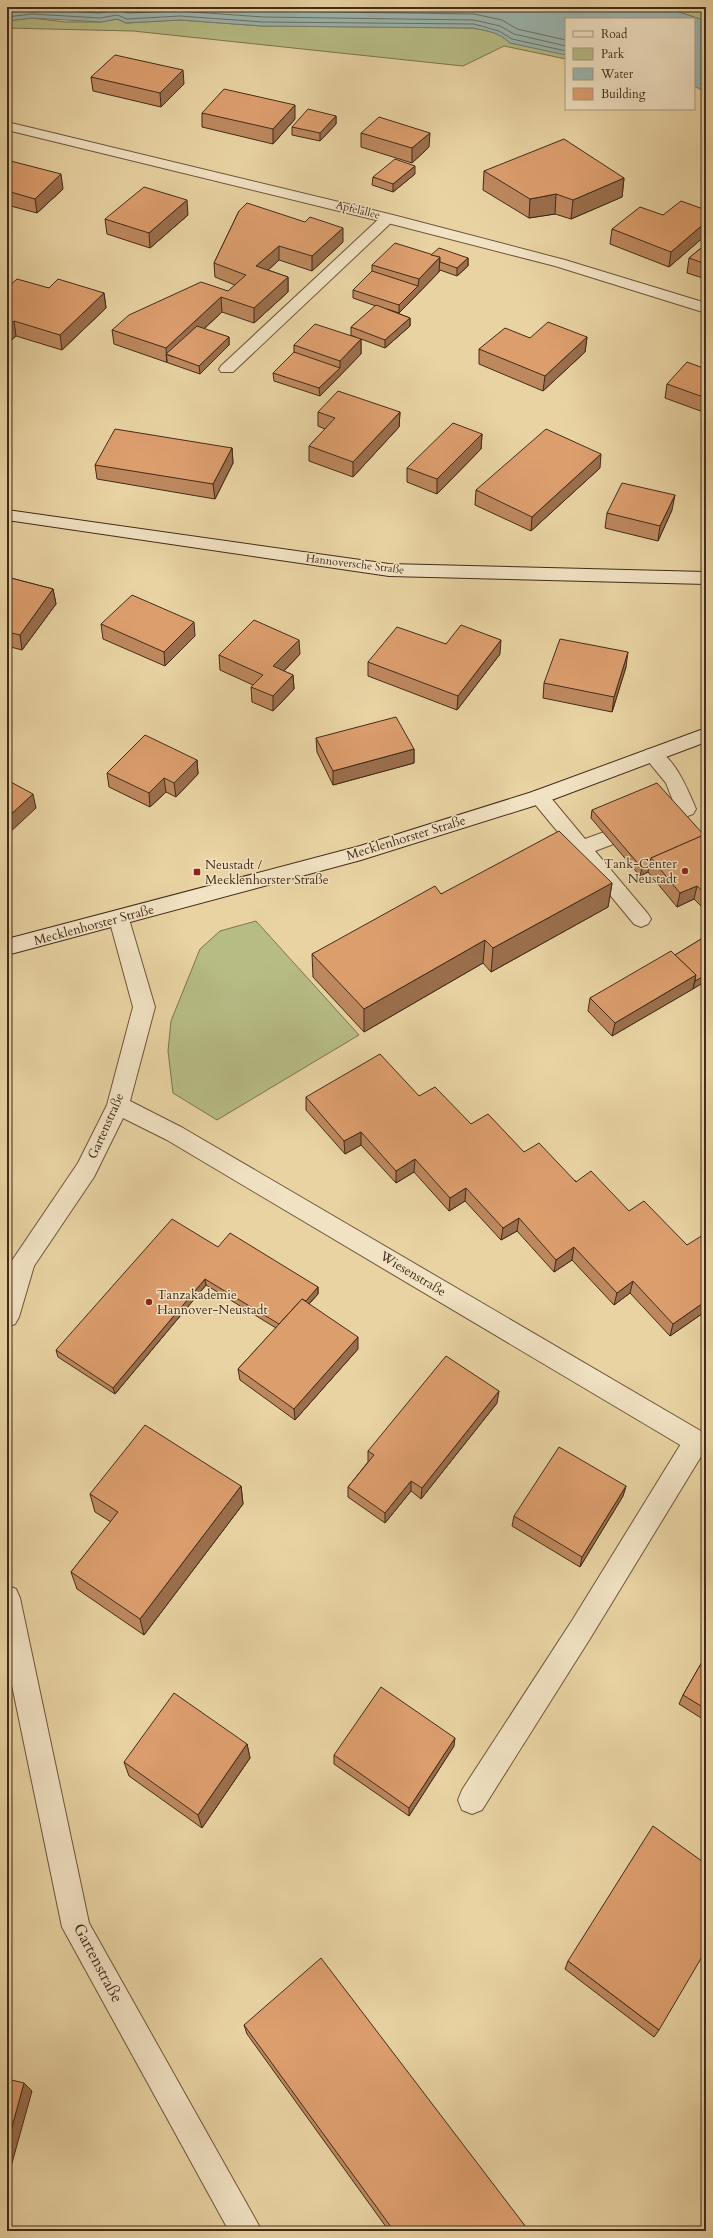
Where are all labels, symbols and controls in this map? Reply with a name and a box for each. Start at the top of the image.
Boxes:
legend [565,18,695,110]
text: Road [601,26,628,42]
text: Park [601,46,625,62]
text: Water [600,66,634,82]
text: Building [601,86,646,102]
street label: Apfelallee [334,197,382,223]
street label: Hannoversche Straße [305,551,405,577]
street label: Mecklenhorster Straße [344,811,468,865]
place label: Tank-Center Neustadt [604,855,677,888]
place label: Neustadt / Mecklenhorster Straße [205,856,329,889]
marker: Tank-Center Neustadt [680,866,690,876]
marker: Neustadt / Mecklenhorster Straße [192,867,202,877]
street label: Mecklenhorster Straße [32,900,156,950]
street label: Gartenstraße [83,1090,129,1162]
street label: Wiesenstraße [376,1247,449,1301]
place label: Tanzakademie Hannover-Neustadt [157,1286,268,1319]
marker: Tanzakademie Hannover-Neustadt [144,1297,154,1307]
street label: Gartenstraße [68,1920,128,2006]

